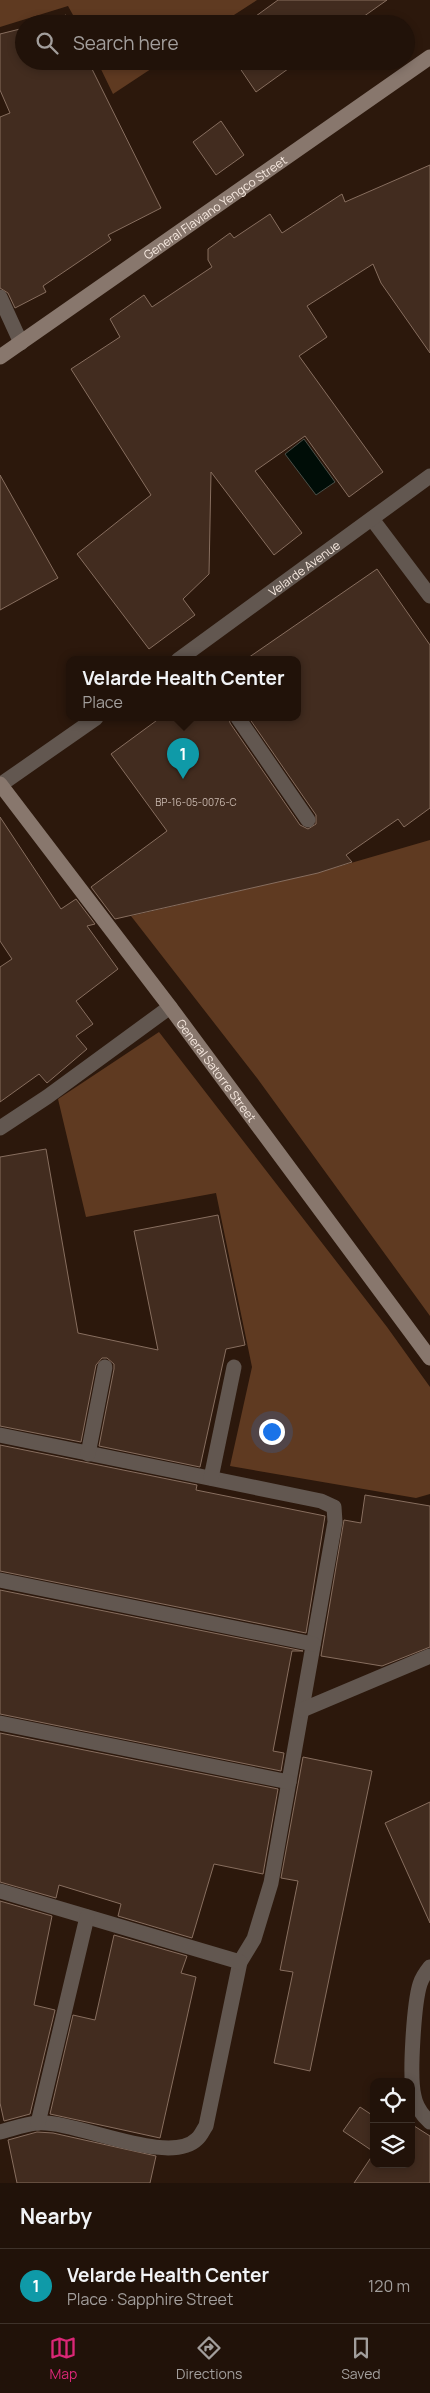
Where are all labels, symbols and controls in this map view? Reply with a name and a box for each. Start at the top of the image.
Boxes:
search box [15,15,415,70]
icon: search [33,29,61,57]
text: Search here [73,30,179,56]
street label: General Flaviano Yengco Street [140,151,290,263]
street label: Velarde Avenue [265,536,343,600]
popup [66,656,301,721]
text: Velarde Health Center [82,665,285,691]
text: Place [82,691,123,713]
pin: 1 [167,738,199,779]
house number: BP-16-05-0076-C [155,795,237,809]
street label: General Satorre Street [173,1015,261,1125]
your location [259,1419,285,1445]
map controls [370,2078,415,2168]
button: locate [370,2078,415,2123]
button: layers [370,2123,415,2168]
text: Nearby [20,2202,92,2230]
text: Velarde Health Center [67,2262,269,2288]
text: 1 [32,2275,40,2297]
text: 120 m [368,2275,410,2297]
text: Place · Sapphire Street [67,2288,233,2310]
tab: Map [49,2334,77,2383]
tab: Directions [176,2334,242,2383]
tab: Saved [341,2334,381,2383]

